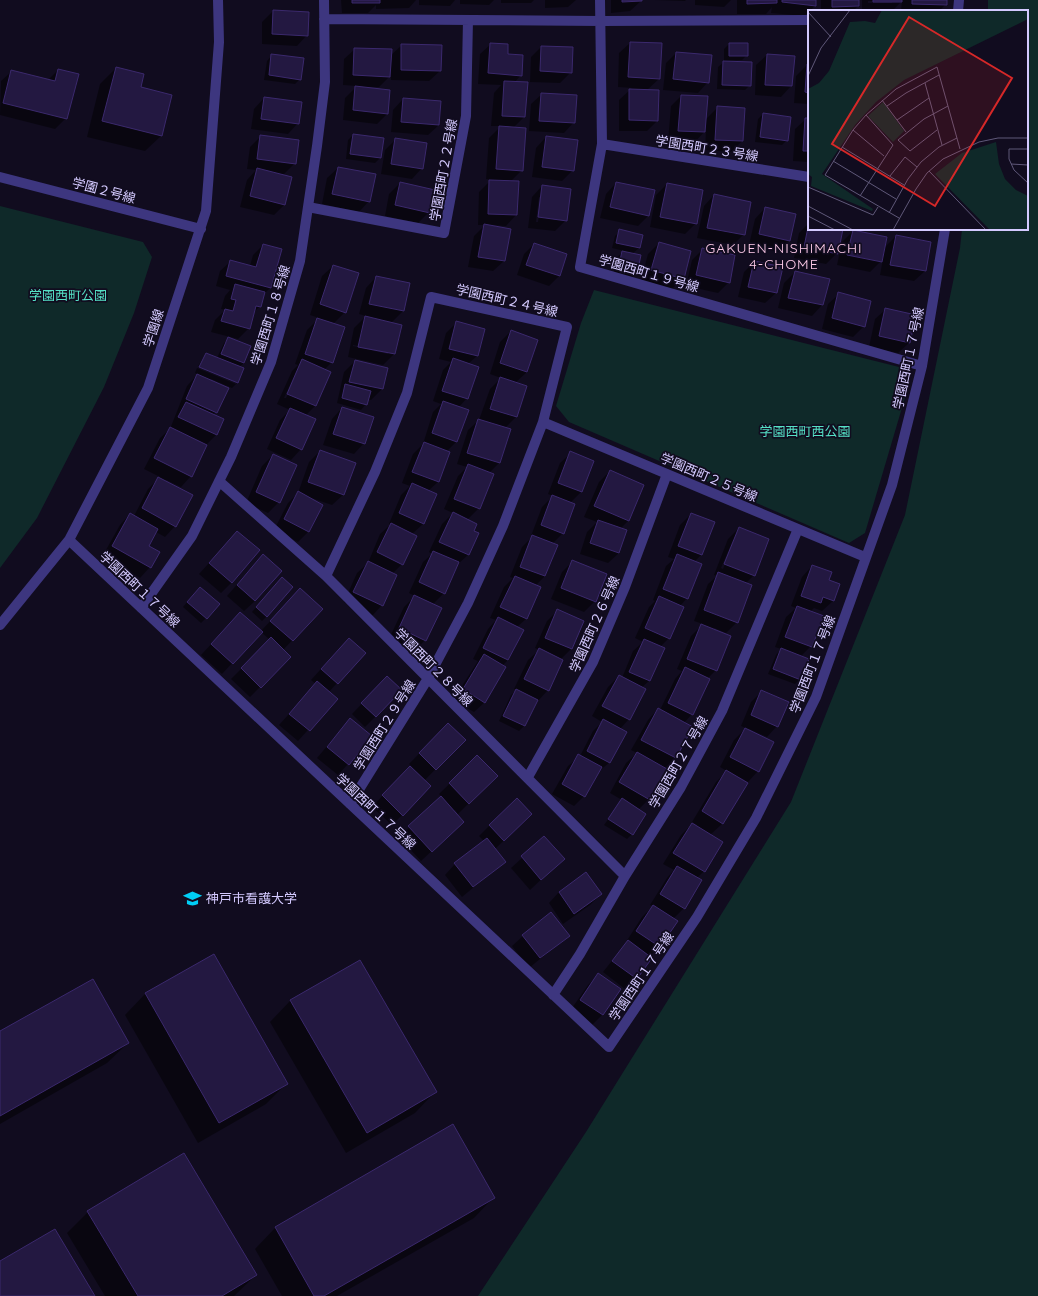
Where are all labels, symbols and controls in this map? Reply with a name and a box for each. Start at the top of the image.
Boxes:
inset map [808,10,1028,230]
street label: 学園西町２２号線 [426,117,460,223]
street label: 学園西町２３号線 [654,132,760,164]
street label: 学園２号線 [71,174,137,206]
district label: GAKUEN-NISHIMACHI 4-CHOME [705,239,863,273]
street label: 学園西町１９号線 [597,251,701,295]
street label: 学園西町１８号線 [247,263,293,367]
street label: 学園西町２４号線 [455,281,559,319]
park label: 学園西町公園 [29,287,107,303]
street label: 学園西町１７号線 [889,305,927,411]
street label: 学園線 [139,307,167,349]
park label: 学園西町西公園 [759,423,851,439]
street label: 学園西町２５号線 [658,449,760,505]
street label: 学園西町１７号線 [97,548,183,630]
street label: 学園西町２６号線 [566,573,622,675]
street label: 学園西町１７号線 [786,613,838,715]
street label: 学園西町２８号線 [392,625,476,709]
street label: 学園西町２９号線 [350,677,418,773]
street label: 学園西町２７号線 [645,713,711,811]
street label: 学園西町１７号線 [333,770,419,852]
school or university icon: 神戸市看護大学 [183,888,203,908]
place label: 神戸市看護大学 [206,890,297,906]
street label: 学園西町１７号線 [605,928,677,1024]

